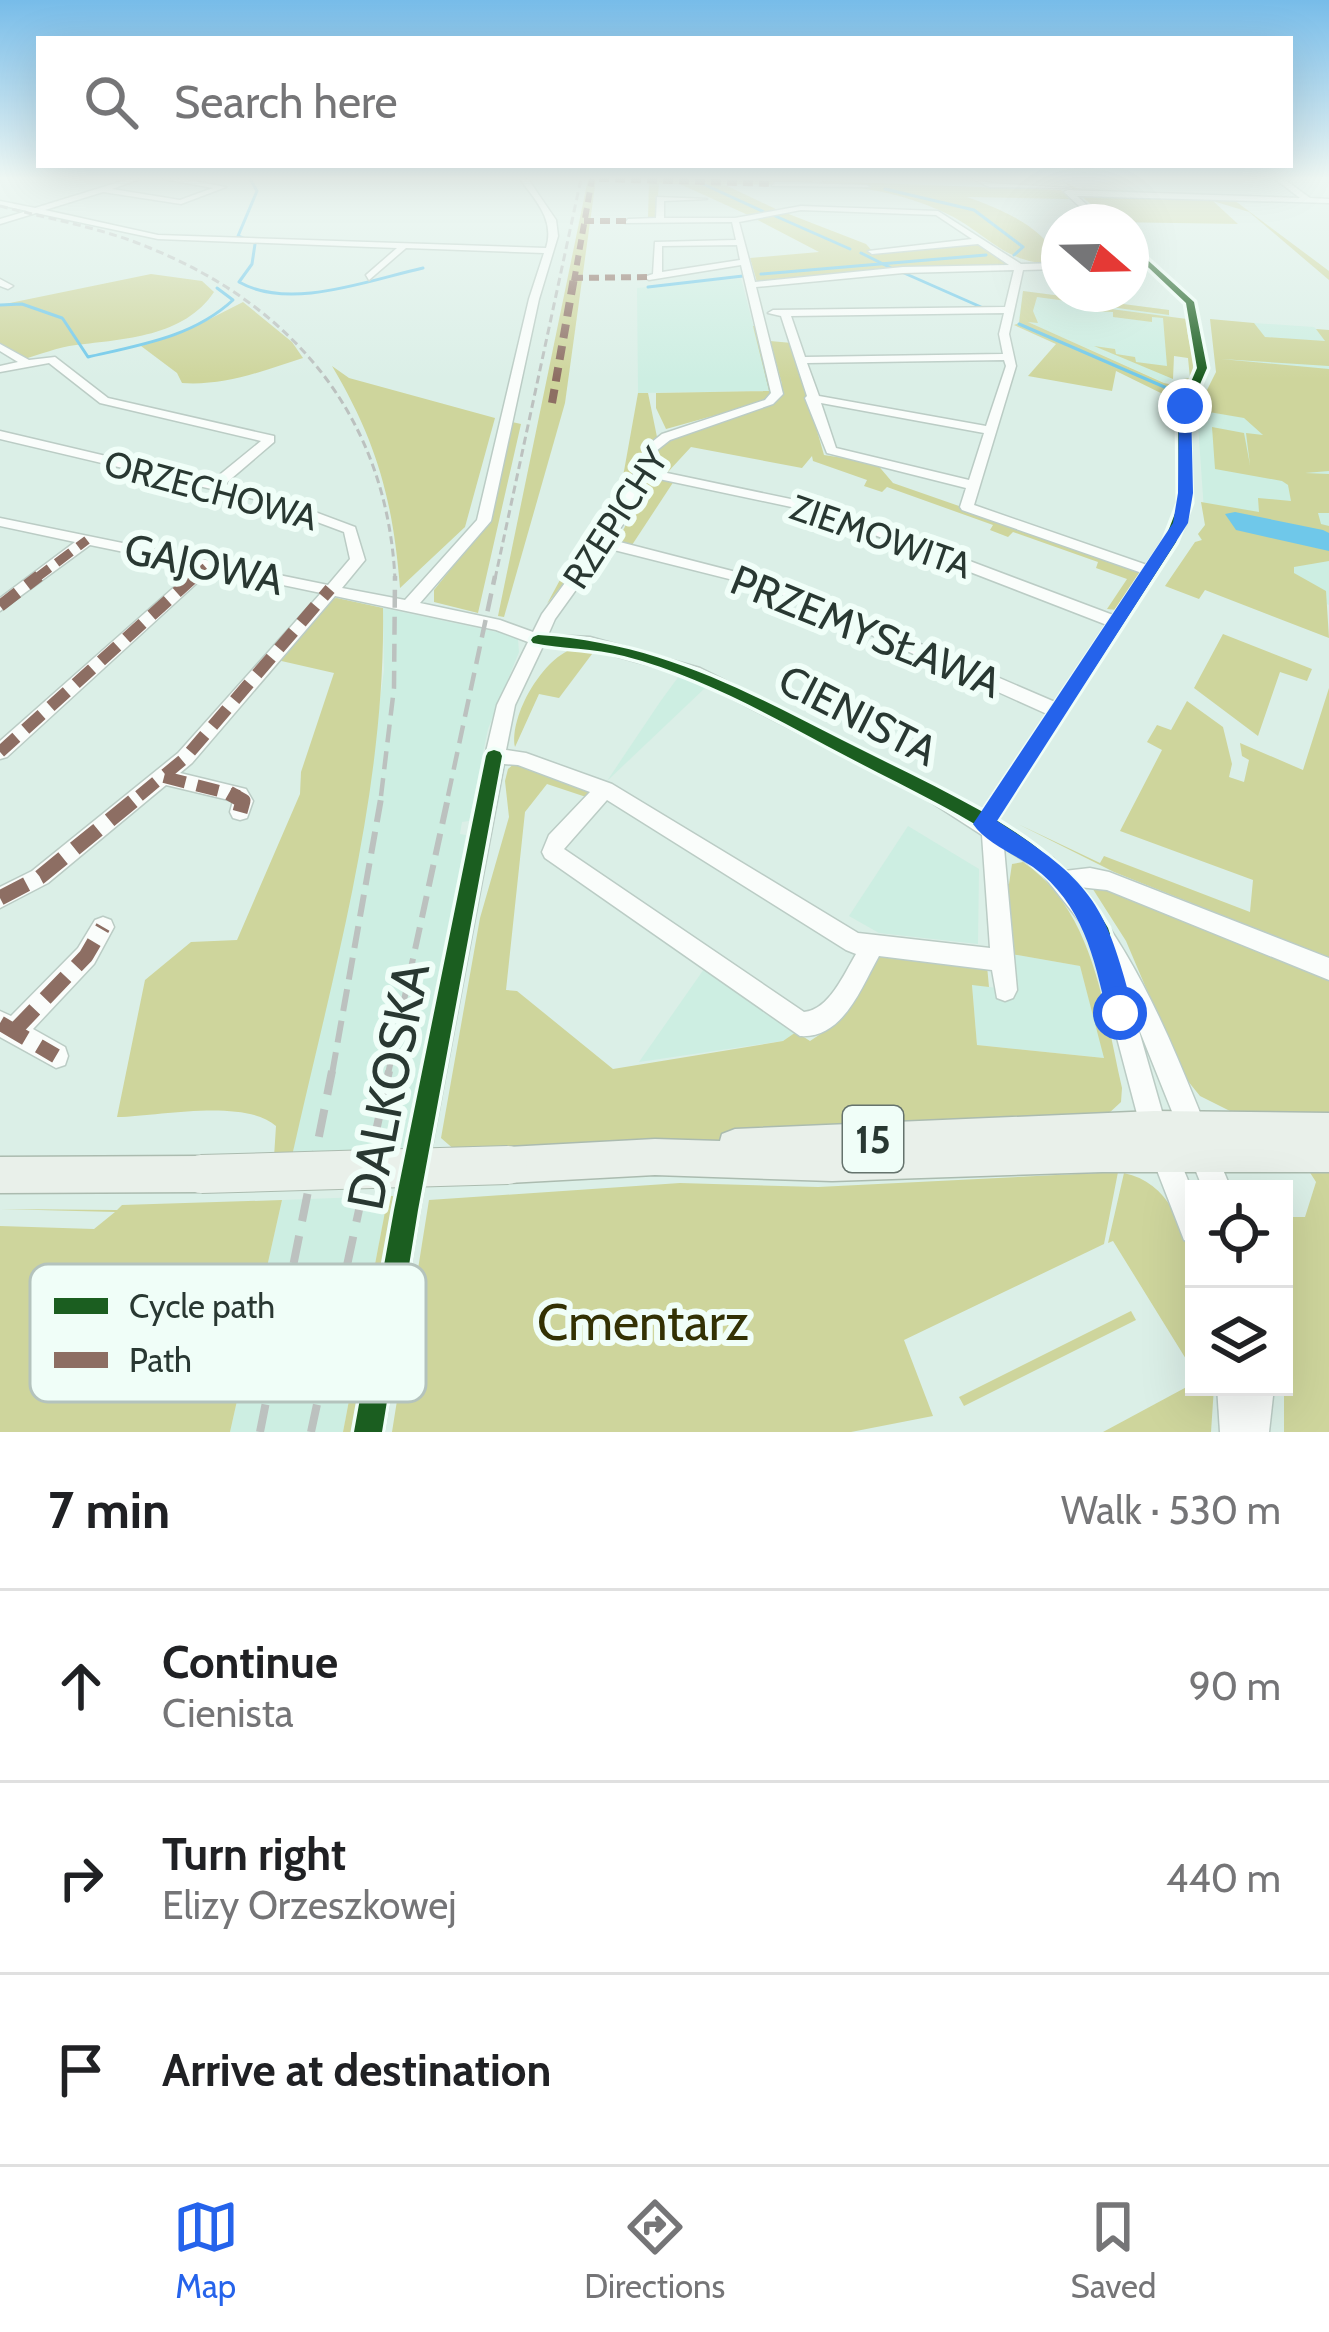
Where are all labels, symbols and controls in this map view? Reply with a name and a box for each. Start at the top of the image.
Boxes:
search box [36,36,1293,168]
icon: search [78,69,144,135]
text: Search here [174,75,398,129]
north arrow [1041,204,1149,312]
route end [1158,379,1212,433]
street label: RZEPICHY [553,439,677,597]
street label: ORZECHOWA [100,440,322,540]
street label: ZIEMOWITA [785,485,977,587]
street label: GAJOWA [120,522,288,606]
street label: PRZEMYSŁAWA [723,553,1009,709]
street label: CIENISTA [770,653,946,777]
street label: DALKOSKA [334,957,442,1215]
route start [1093,986,1147,1040]
road number: 15 [843,1106,903,1172]
map controls [1185,1180,1293,1396]
button: locate [1185,1180,1293,1288]
legend [30,1264,426,1402]
text: Cycle path [129,1286,275,1326]
button: layers [1185,1288,1293,1396]
park label: Cmentarz [537,1291,749,1353]
text: Path [129,1340,192,1380]
text: 7 min [48,1479,170,1541]
text: Walk · 530 m [1061,1486,1281,1534]
text: Continue [162,1635,338,1689]
icon: ahead [48,1653,114,1719]
text: 90 m [1189,1662,1281,1710]
text: Cienista [162,1689,294,1737]
text: Turn right [162,1827,346,1881]
icon: right [48,1845,114,1911]
text: 440 m [1166,1854,1281,1902]
text: Elizy Orzeszkowej [162,1881,457,1929]
icon: arrive [48,2037,114,2103]
text: Arrive at destination [162,2043,551,2097]
tab: Map [173,2194,239,2306]
tab: Directions [584,2194,725,2306]
tab: Saved [1071,2194,1156,2306]

